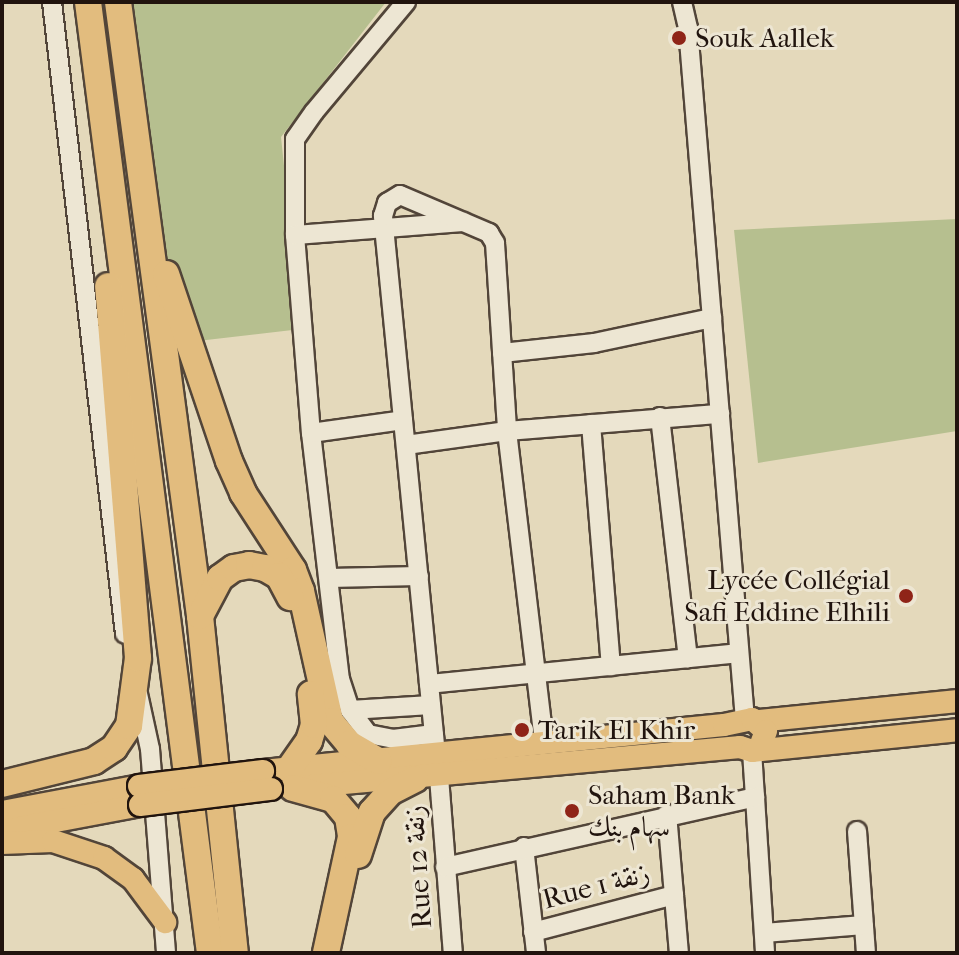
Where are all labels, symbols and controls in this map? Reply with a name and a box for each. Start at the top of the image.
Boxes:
place label: Souk Aallek [695,21,834,55]
marker: Souk Aallek [670,29,688,47]
place label: Lycée Collégial Safi Eddine Elhili [684,563,890,629]
marker: Lycée Collégial Safi Eddine Elhili [897,587,915,605]
place label: Tarik El Khir [538,713,695,747]
marker: Tarik El Khir [513,721,531,739]
place label: Saham Bank سهام بنك [588,778,735,844]
marker: Saham Bank سهام بنك [563,802,581,820]
street label: Rue 12 زنقة [397,804,439,930]
street label: Rue 1 زنقة [539,856,653,916]

